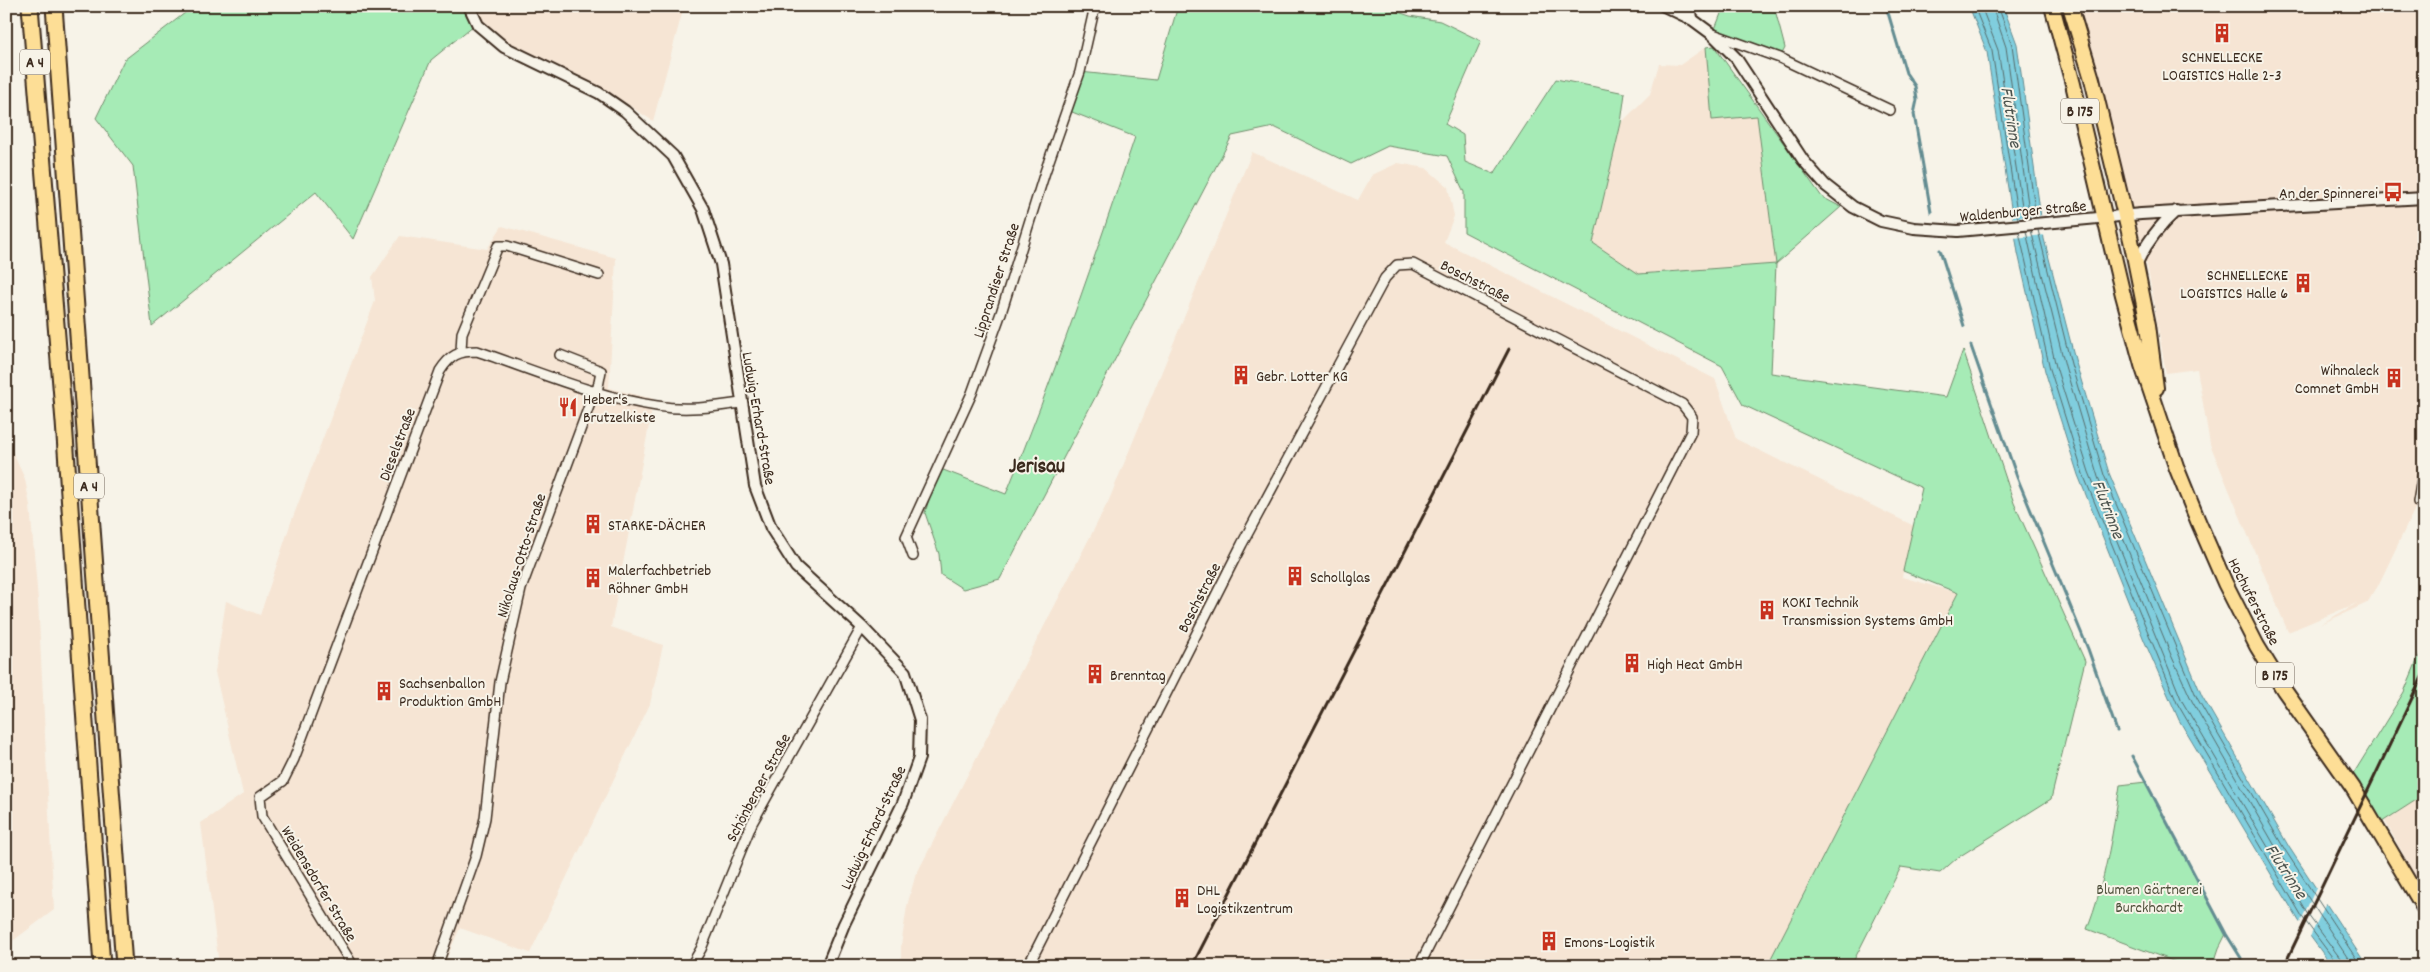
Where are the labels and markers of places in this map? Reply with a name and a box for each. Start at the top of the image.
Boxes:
building icon: SCHNELLECKE LOGISTICS Halle 2-3 [2211,22,2233,44]
place label: SCHNELLECKE LOGISTICS Halle 2-3 [2162,47,2282,88]
bus stop icon: An der Spinnerei [2382,181,2404,203]
place label: An der Spinnerei [2279,183,2378,206]
place label: SCHNELLECKE LOGISTICS Halle 6 [2180,265,2289,306]
building icon: SCHNELLECKE LOGISTICS Halle 6 [2292,272,2314,294]
place label: Wihnaleck Comnet GmbH [2295,360,2379,401]
building icon: Gebr. Lotter KG [1230,364,1252,386]
place label: Gebr. Lotter KG [1256,366,1348,389]
building icon: Wihnaleck Comnet GmbH [2383,367,2405,389]
place label: Heber's Brutzelkiste [583,389,655,430]
restaurant icon: Heber's Brutzelkiste [557,396,579,418]
building icon: STARKE-DÄCHER [582,513,604,535]
place label: STARKE-DÄCHER [608,515,706,538]
place label: Malerfachbetrieb Röhner GmbH [608,560,711,601]
building icon: Schollglas [1284,565,1306,587]
building icon: Malerfachbetrieb Röhner GmbH [582,567,604,589]
place label: Schollglas [1310,567,1371,590]
place label: KOKI Technik Transmission Systems GmbH [1782,592,1953,633]
building icon: KOKI Technik Transmission Systems GmbH [1756,599,1778,621]
building icon: High Heat GmbH [1621,652,1643,674]
place label: High Heat GmbH [1647,654,1743,677]
building icon: Brenntag [1084,663,1106,685]
place label: Brenntag [1110,665,1166,688]
place label: Sachsenballon Produktion GmbH [399,673,501,714]
building icon: Sachsenballon Produktion GmbH [373,680,395,702]
place label: DHL Logistikzentrum [1197,880,1293,921]
building icon: DHL Logistikzentrum [1171,887,1193,909]
building icon: Emons-Logistik [1538,930,1560,952]
place label: Emons-Logistik [1564,932,1655,955]

